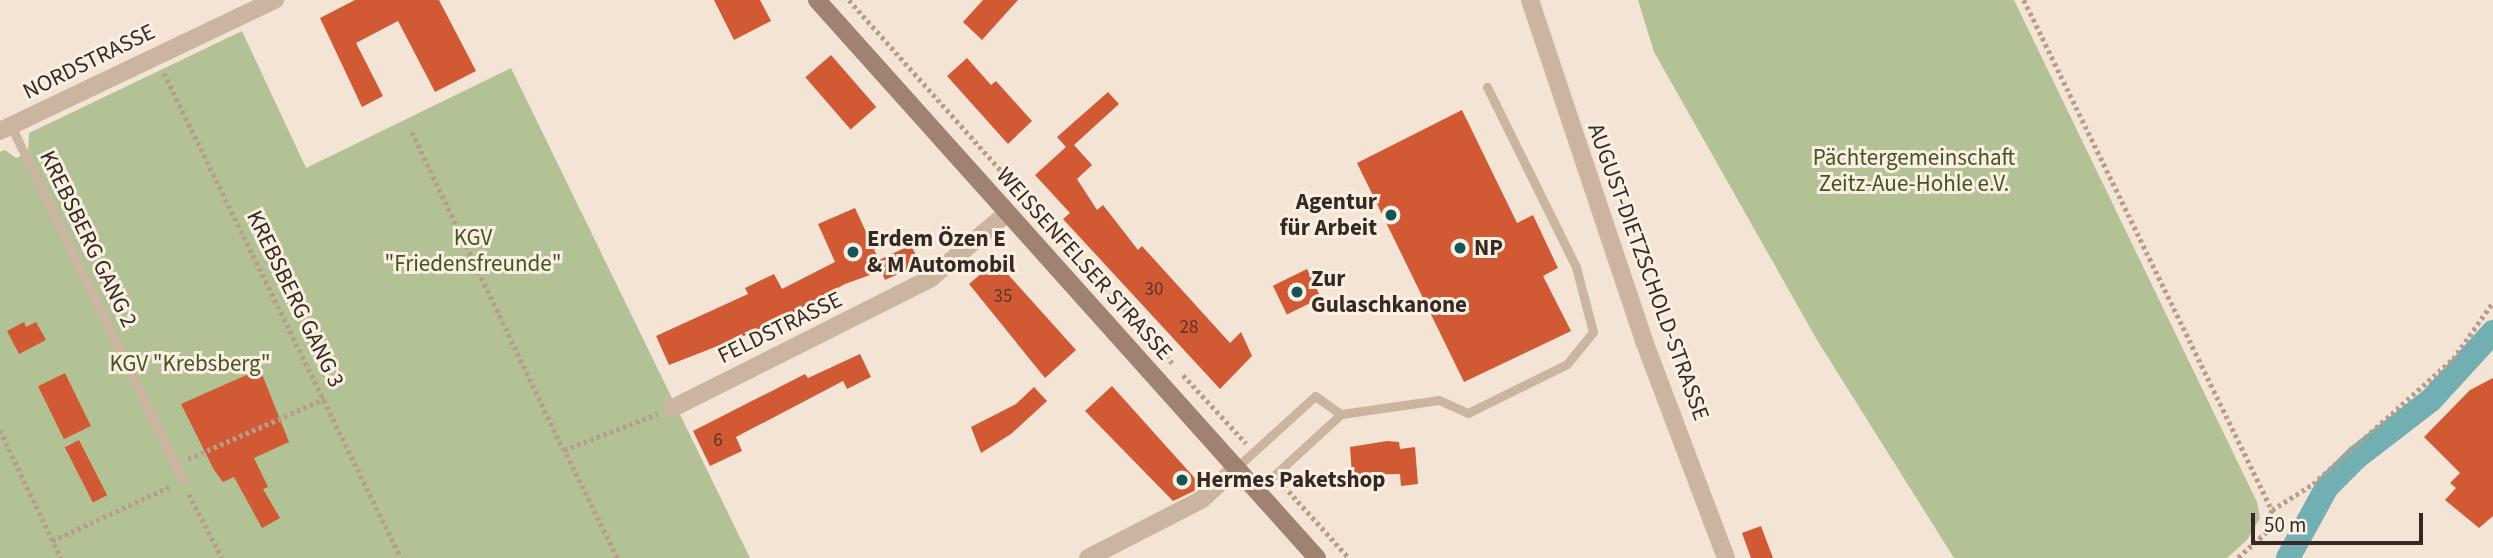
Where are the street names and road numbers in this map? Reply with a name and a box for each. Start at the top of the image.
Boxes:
street label: NORDSTRASSE [19,18,159,106]
street label: AUGUST-DIETZSCHOLD-STRASSE [1581,120,1715,424]
street label: KREBSBERG GANG 2 [33,146,143,332]
street label: WEISSENFELSER STRASSE [990,162,1178,366]
street label: KREBSBERG GANG 3 [240,206,350,392]
street label: FELDSTRASSE [713,286,847,370]

